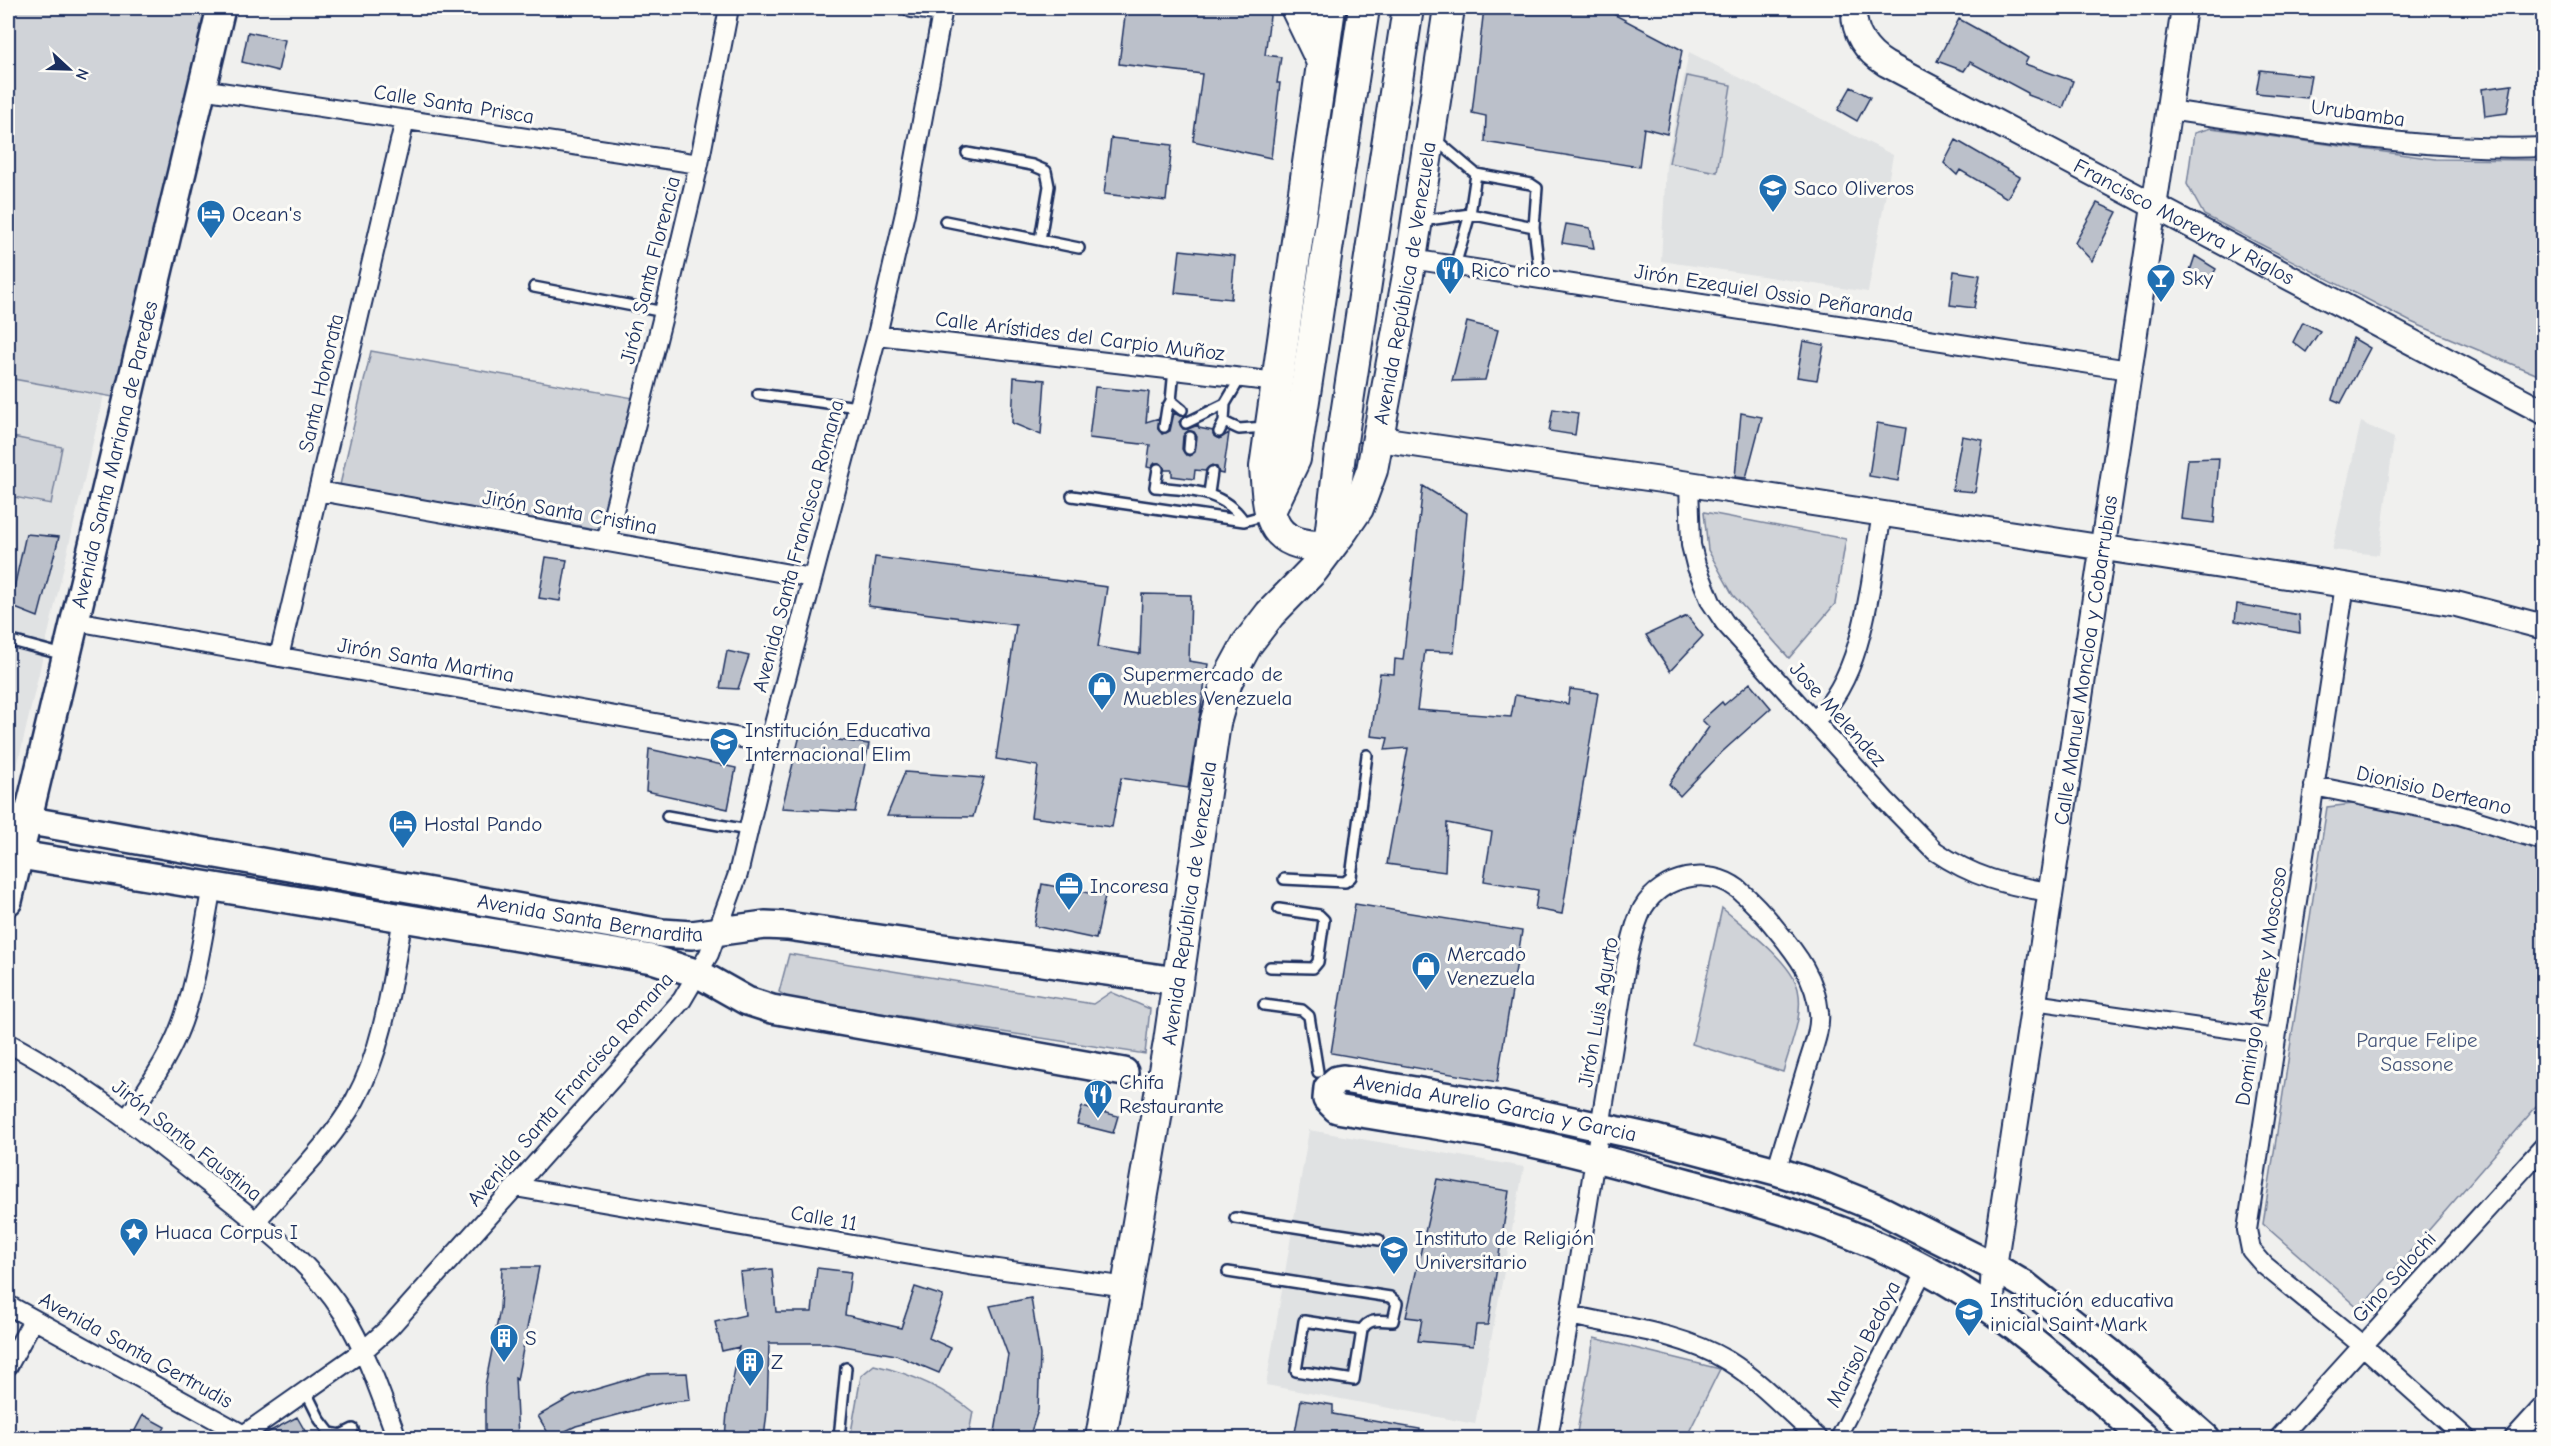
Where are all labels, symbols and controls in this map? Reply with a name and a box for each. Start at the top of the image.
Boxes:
north arrow [39,39,99,99]
text: N [72,66,92,82]
street label: Calle Santa Prisca [372,79,536,129]
street label: Urubamba [2309,94,2407,132]
street label: Avenida República de Venezuela [1369,140,1441,427]
street label: Francisco Moreyra y Riglos [2070,153,2298,290]
school or university icon: Saco Oliveros [1757,172,1789,214]
street label: Jirón Santa Florencia [615,174,685,366]
place label: Saco Oliveros [1794,176,1914,200]
hotel icon: Ocean's [195,198,227,240]
place label: Ocean's [232,202,301,226]
restaurant icon: Rico rico [1434,254,1466,296]
place label: Rico rico [1471,258,1551,282]
street label: Jirón Ezequiel Ossio Peñaranda [1633,259,1915,327]
bar icon: Sky [2145,262,2177,304]
place label: Sky [2182,266,2214,290]
street label: Avenida Santa Mariana de Paredes [66,299,163,611]
street label: Calle Arístides del Carpio Muñoz [934,306,1226,366]
street label: Santa Honorata [293,311,349,455]
street label: Avenida Santa Francisca Romana [747,397,849,695]
street label: Jirón Santa Cristina [481,485,659,539]
street label: Calle Manuel Moncloa y Cobarrubias [2049,494,2122,827]
street label: Jirón Santa Martina [336,633,516,687]
street label: Jose Melendez [1785,657,1891,771]
place label: Supermercado de Muebles Venezuela [1123,662,1292,710]
shop icon: Supermercado de Muebles Venezuela [1086,670,1118,712]
place label: Institución Educativa Internacional Elim [745,718,931,766]
school or university icon: Institución Educativa Internacional Elim [708,726,740,768]
street label: Avenida República de Venezuela [1157,759,1221,1047]
street label: Dionisio Derteano [2354,760,2514,820]
hotel icon: Hostal Pando [387,808,419,850]
place label: Hostal Pando [424,812,542,836]
street label: Domingo Astete y Moscoso [2230,865,2292,1107]
office icon: Incoresa [1053,870,1085,912]
place label: Incoresa [1090,874,1169,898]
street label: Avenida Santa Bernardita [476,888,704,947]
street label: Jirón Luis Agurto [1573,935,1623,1089]
place label: Mercado Venezuela [1447,942,1535,990]
shop icon: Mercado Venezuela [1410,950,1442,992]
street label: Avenida Santa Francisca Romana [462,967,678,1211]
park label: Parque Felipe Sassone [2356,1028,2478,1076]
street label: Avenida Aurelio Garcia y Garcia [1352,1069,1639,1146]
place label: Chifa Restaurante [1119,1070,1224,1118]
street label: Jirón Santa Faustina [107,1074,267,1206]
restaurant icon: Chifa Restaurante [1082,1078,1114,1120]
street label: Calle 11 [789,1200,859,1236]
place icon: Huaca Corpus I [118,1216,150,1258]
place label: Huaca Corpus I [155,1220,298,1244]
place label: Instituto de Religión Universitario [1415,1226,1594,1274]
street label: Gino Salochi [2347,1227,2441,1327]
school or university icon: Instituto de Religión Universitario [1378,1234,1410,1276]
street label: Marisol Bedoya [1821,1277,1905,1411]
street label: Avenida Santa Gertrudis [35,1287,237,1413]
place label: Institución educativa inicial Saint Mark [1990,1288,2174,1336]
school or university icon: Institución educativa inicial Saint Mark [1953,1296,1985,1338]
building icon: S [488,1322,520,1364]
place label: S [525,1326,537,1350]
building icon: Z [734,1346,766,1388]
place label: Z [771,1350,783,1374]

